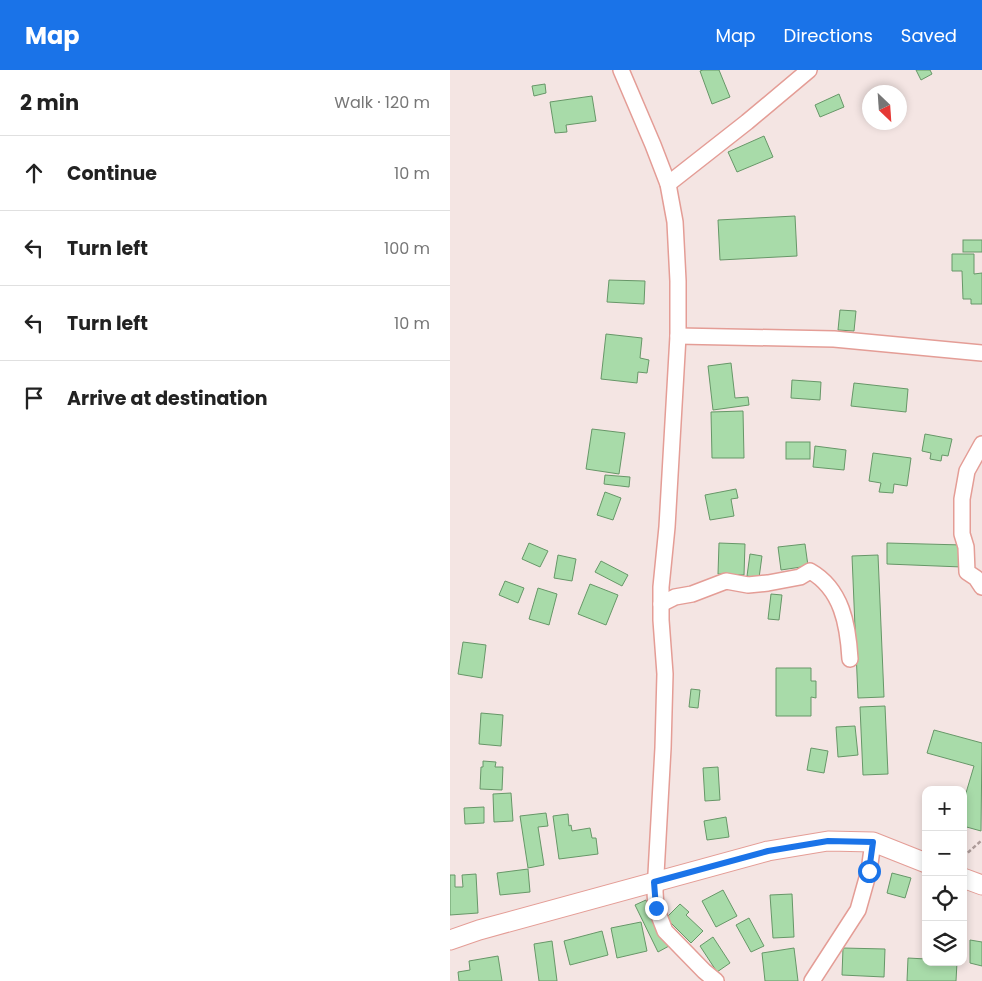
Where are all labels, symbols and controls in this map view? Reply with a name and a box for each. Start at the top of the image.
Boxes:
text: Map [25,19,80,52]
text: Map [716,23,755,48]
text: Directions [783,23,873,48]
text: Saved [901,23,957,48]
north arrow [862,85,907,130]
text: 2 min [20,88,79,117]
text: Walk · 120 m [334,91,430,114]
icon: ahead [20,159,48,187]
text: Continue [67,160,157,187]
text: 10 m [394,162,430,185]
icon: left [20,234,48,262]
text: Turn left [67,235,148,262]
text: 100 m [384,237,430,260]
icon: left [20,309,48,337]
text: Turn left [67,310,148,337]
text: 10 m [394,312,430,335]
icon: arrive [20,384,48,412]
text: Arrive at destination [67,385,268,412]
map controls [922,786,967,966]
button: + [922,786,967,831]
button: − [922,831,967,876]
route start [858,860,881,883]
button: locate [922,876,967,921]
route end [645,897,668,920]
button: layers [922,921,967,966]

